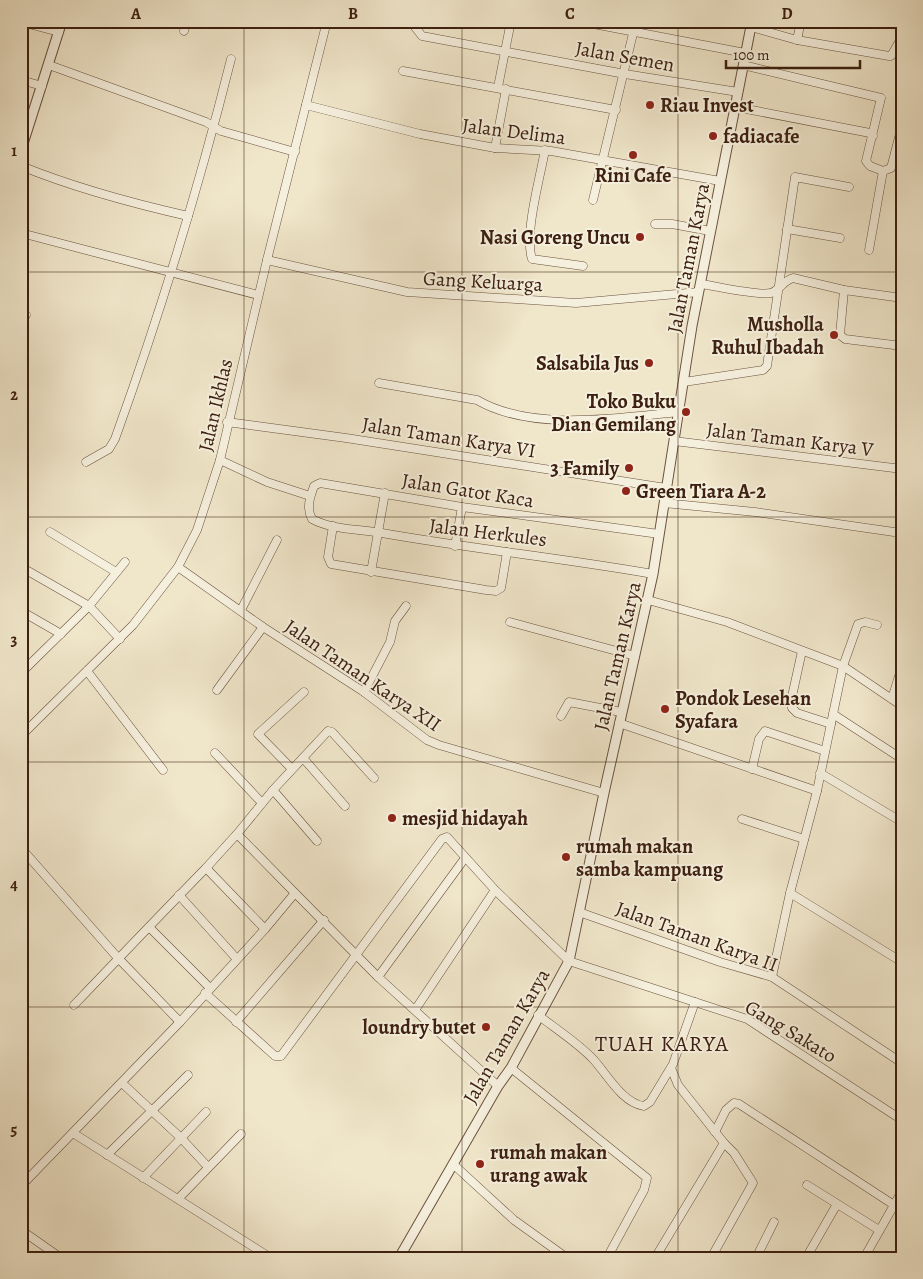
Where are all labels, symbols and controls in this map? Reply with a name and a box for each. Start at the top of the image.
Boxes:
text: A [130,3,142,25]
text: B [348,3,358,25]
text: C [565,3,575,25]
text: D [781,3,793,25]
street label: Jalan Semen [573,35,677,78]
scale bar [726,38,859,70]
text: 100 m [733,45,770,65]
place label: Riau Invest [660,92,754,119]
marker: Riau Invest [644,99,656,111]
street label: Jalan Delima [461,112,568,151]
place label: fadiacafe [723,123,800,150]
marker: fadiacafe [707,130,719,142]
text: 1 [11,140,17,162]
marker: Rini Cafe [627,149,639,161]
place label: Rini Cafe [595,162,671,189]
street label: Jalan Taman Karya [661,180,716,335]
place label: Nasi Goreng Uncu [480,224,630,251]
marker: Nasi Goreng Uncu [634,231,646,243]
street label: Gang Keluarga [422,265,544,298]
place label: Musholla Ruhul Ibadah [711,311,824,361]
marker: Musholla Ruhul Ibadah [828,329,840,341]
place label: Salsabila Jus [536,350,639,377]
street label: Jalan Ikhlas [192,356,239,454]
marker: Salsabila Jus [643,357,655,369]
text: 2 [10,384,18,406]
place label: Toko Buku Dian Gemilang [551,388,677,438]
marker: Toko Buku Dian Gemilang [680,406,692,418]
street label: Jalan Taman Karya VI [360,410,538,465]
street label: Jalan Taman Karya V [705,416,876,463]
place label: 3 Family [550,455,620,482]
marker: 3 Family [623,462,635,474]
street label: Jalan Gatot Kaca [400,467,536,514]
place label: Green Tiara A-2 [636,478,766,505]
marker: Green Tiara A-2 [620,485,632,497]
street label: Jalan Herkules [428,512,548,553]
street label: Jalan Taman Karya [587,578,648,733]
street label: Jalan Taman Karya XII [279,613,446,738]
text: 3 [11,629,18,651]
place label: Pondok Lesehan Syafara [675,685,811,735]
marker: Pondok Lesehan Syafara [659,703,671,715]
place label: mesjid hidayah [402,805,528,832]
marker: mesjid hidayah [386,812,398,824]
place label: rumah makan samba kampuang [576,833,724,883]
marker: rumah makan samba kampuang [560,851,572,863]
text: 4 [10,874,18,896]
street label: Jalan Taman Karya II [612,895,782,978]
street label: Jalan Taman Karya [457,963,556,1109]
street label: Gang Sakato [740,994,842,1069]
place label: loundry butet [363,1014,476,1041]
marker: loundry butet [480,1021,492,1033]
district label: TUAH KARYA [595,1029,729,1059]
text: 5 [11,1119,18,1141]
place label: rumah makan urang awak [490,1139,607,1189]
marker: rumah makan urang awak [474,1158,486,1170]

